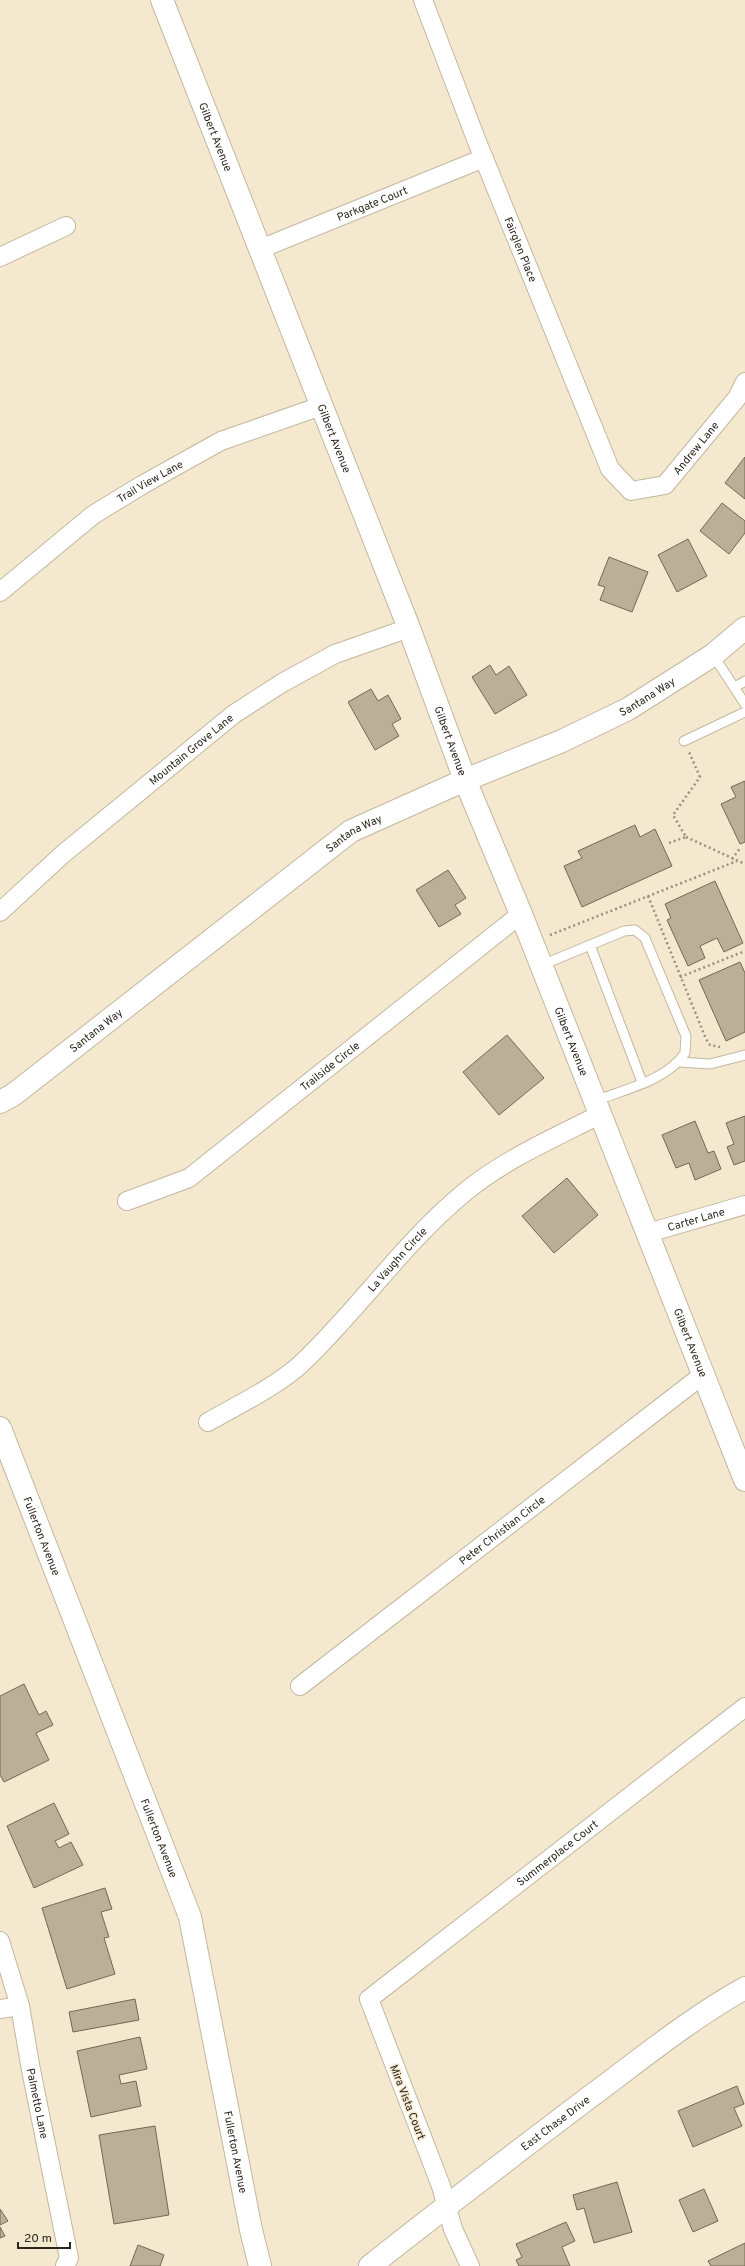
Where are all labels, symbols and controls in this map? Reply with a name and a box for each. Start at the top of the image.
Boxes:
street label: Gilbert Avenue [195,101,235,174]
street label: Parkgate Court [335,184,410,225]
street label: Fairglen Place [500,215,539,285]
street label: Gilbert Avenue [314,402,353,475]
street label: Andrew Lane [670,419,723,478]
street label: Trail View Lane [115,457,186,506]
street label: Santana Way [617,675,678,720]
street label: Gilbert Avenue [430,704,469,778]
street label: Mountain Grove Lane [147,711,237,789]
street label: Santana Way [323,812,385,856]
street label: Gilbert Avenue [550,1005,590,1078]
street label: Santana Way [67,1006,126,1056]
street label: Trailside Circle [298,1039,363,1095]
street label: Carter Lane [666,1205,727,1235]
street label: La Vaughn Circle [365,1225,431,1295]
street label: Gilbert Avenue [670,1306,710,1380]
street label: Peter Christian Circle [457,1493,548,1569]
street label: Fullerton Avenue [19,1495,63,1578]
street label: Fullerton Avenue [137,1797,180,1880]
street label: Summerplace Court [514,1818,601,1890]
street label: Mira Vista Court [386,2063,428,2142]
street label: Palmetto Lane [23,2067,51,2140]
street label: East Chase Drive [519,2093,593,2155]
street label: Fullerton Avenue [220,2110,250,2195]
scale bar [18,2224,70,2250]
text: 20 m [24,2231,52,2247]

